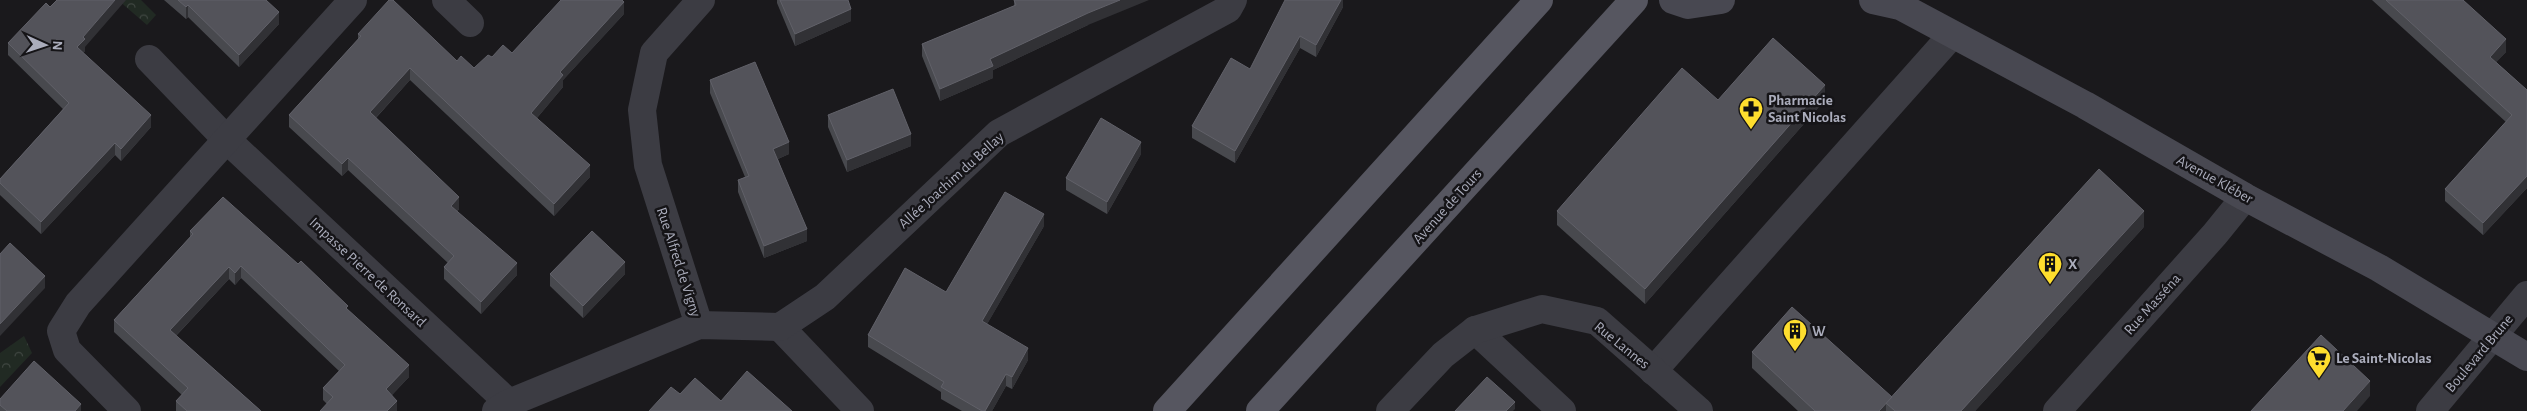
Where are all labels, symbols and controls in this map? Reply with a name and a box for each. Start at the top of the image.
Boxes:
north arrow [20,20,70,70]
text: N [50,40,64,51]
place label: Pharmacie Saint Nicolas [1768,93,1846,125]
pharmacy icon: Pharmacie Saint Nicolas [1738,96,1764,130]
street label: Allée Joachim du Bellay [896,129,1007,231]
street label: Avenue Kléber [2174,152,2255,207]
street label: Avenue de Tours [1410,166,1485,247]
street label: Rue Alfred de Vigny [654,205,704,319]
street label: Impasse Pierre de Ronsard [307,215,429,330]
building icon: X [2037,251,2063,285]
place label: X [2068,257,2078,272]
street label: Rue Masséna [2121,271,2184,338]
street label: Boulevard Brune [2443,312,2516,395]
building icon: W [1782,318,1808,352]
street label: Rue Lannes [1591,319,1652,372]
place label: W [1812,324,1826,339]
supermarket icon: Le Saint-Nicolas [2306,345,2332,379]
place label: Le Saint-Nicolas [2336,351,2432,366]

